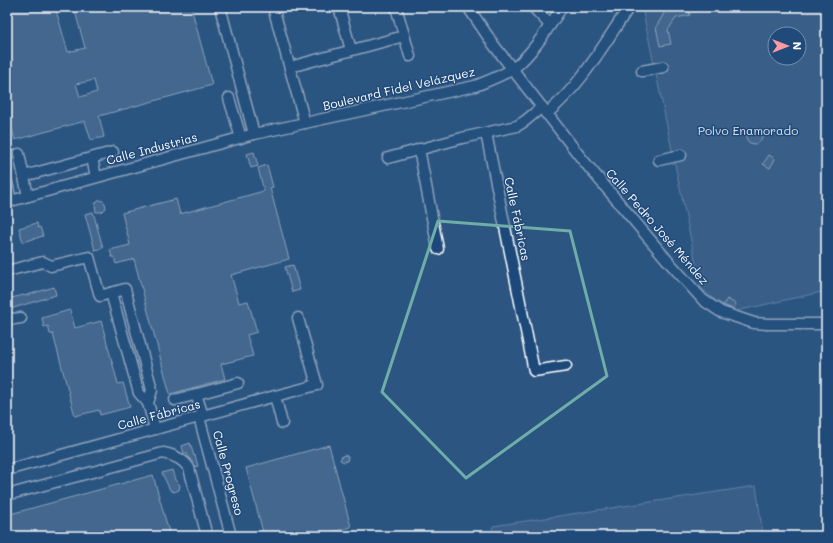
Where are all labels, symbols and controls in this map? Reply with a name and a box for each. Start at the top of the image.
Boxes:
north arrow [767,26,807,66]
text: N [790,42,805,50]
street label: Boulevard Fidel Velázquez [321,63,477,113]
park label: Polvo Enamorado [698,122,798,138]
street label: Calle Industrias [104,128,199,168]
street label: Calle Pedro José Méndez [603,165,713,288]
street label: Calle Fábricas [501,175,535,262]
street label: Calle Fábricas [116,395,202,433]
street label: Calle Progreso [210,429,248,517]

